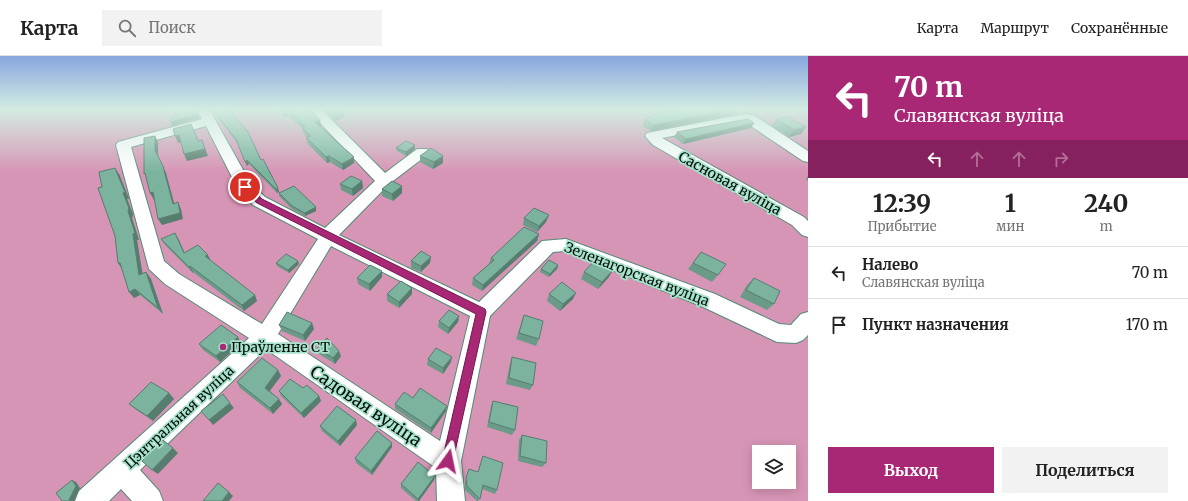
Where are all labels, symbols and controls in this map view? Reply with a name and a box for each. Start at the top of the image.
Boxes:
search box [102,10,382,46]
text: Карта [20,16,78,40]
icon: search [116,17,138,39]
text: Поиск [148,18,196,37]
text: Карта [917,19,958,37]
text: Маршрут [980,19,1049,37]
text: Сохранённые [1071,19,1168,37]
text: 70 m [894,69,963,105]
icon: left [828,72,880,124]
text: Славянская вуліца [894,104,1064,127]
street label: Сасновая вуліца [675,147,785,219]
icon: left [924,148,946,170]
icon: ahead [966,148,988,170]
icon: ahead [1008,148,1030,170]
icon: right [1050,148,1072,170]
pin [228,170,262,204]
icon: arrive [234,176,256,198]
text: 12:39 [873,188,931,219]
text: 1 [1005,188,1016,219]
text: 240 [1084,188,1128,219]
text: Прибытие [868,218,937,235]
text: мин [996,218,1024,235]
text: m [1100,218,1113,235]
street label: Зеленагорская вуліца [562,238,712,310]
text: Налево [862,255,918,274]
icon: left [828,262,850,284]
text: 70 m [1132,263,1168,282]
text: Славянская вуліца [862,274,985,291]
icon: arrive [828,314,850,336]
text: Пункт назначения [862,315,1009,334]
text: 170 m [1126,315,1168,334]
place label: Праўленне СТ [231,338,330,356]
marker: Праўленне СТ [218,342,228,352]
street label: Садовая вуліца [306,360,426,452]
street label: Цэнтральная вуліца [120,361,238,473]
position arrow [427,440,469,482]
map controls [752,445,796,489]
button: layers [752,445,796,489]
button: Выход [828,447,994,493]
button: Поделиться [1002,447,1168,493]

